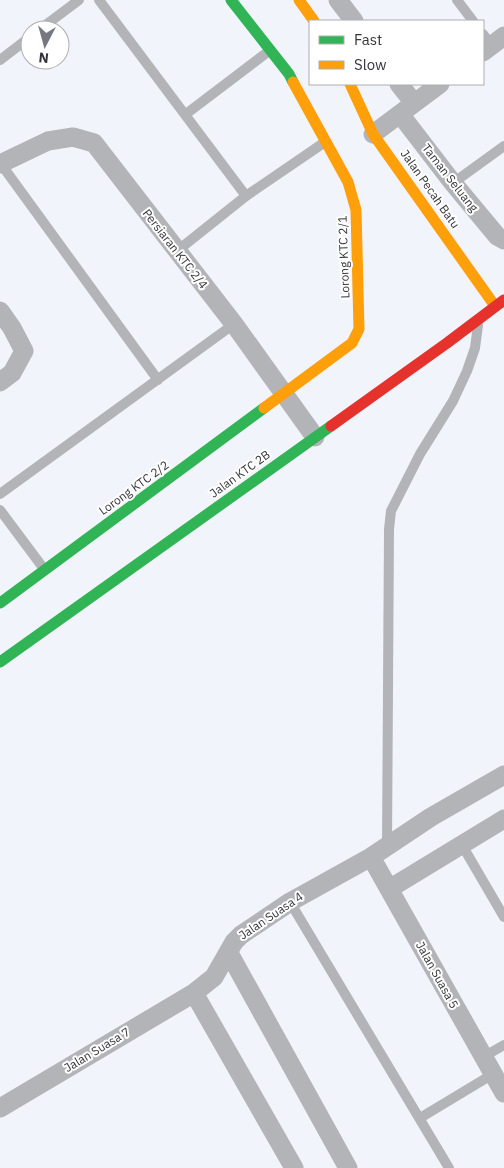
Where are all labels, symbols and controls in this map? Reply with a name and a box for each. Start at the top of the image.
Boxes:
north arrow [20,20,70,70]
legend [309,20,484,85]
text: Fast [354,30,382,49]
text: N [38,48,50,67]
text: Slow [354,55,387,74]
street label: Taman Seluang [419,141,482,215]
street label: Jalan Pecah Batu [398,146,463,231]
street label: Persiaran KTC 2/4 [140,206,211,292]
street label: Lorong KTC 2/1 [335,215,352,299]
street label: Jalan KTC 2B [207,447,273,501]
street label: Lorong KTC 2/2 [96,457,172,518]
street label: Jalan Suasa 4 [236,889,306,943]
street label: Jalan Suasa 5 [413,939,462,1011]
street label: Jalan Suasa 7 [61,1024,132,1075]

